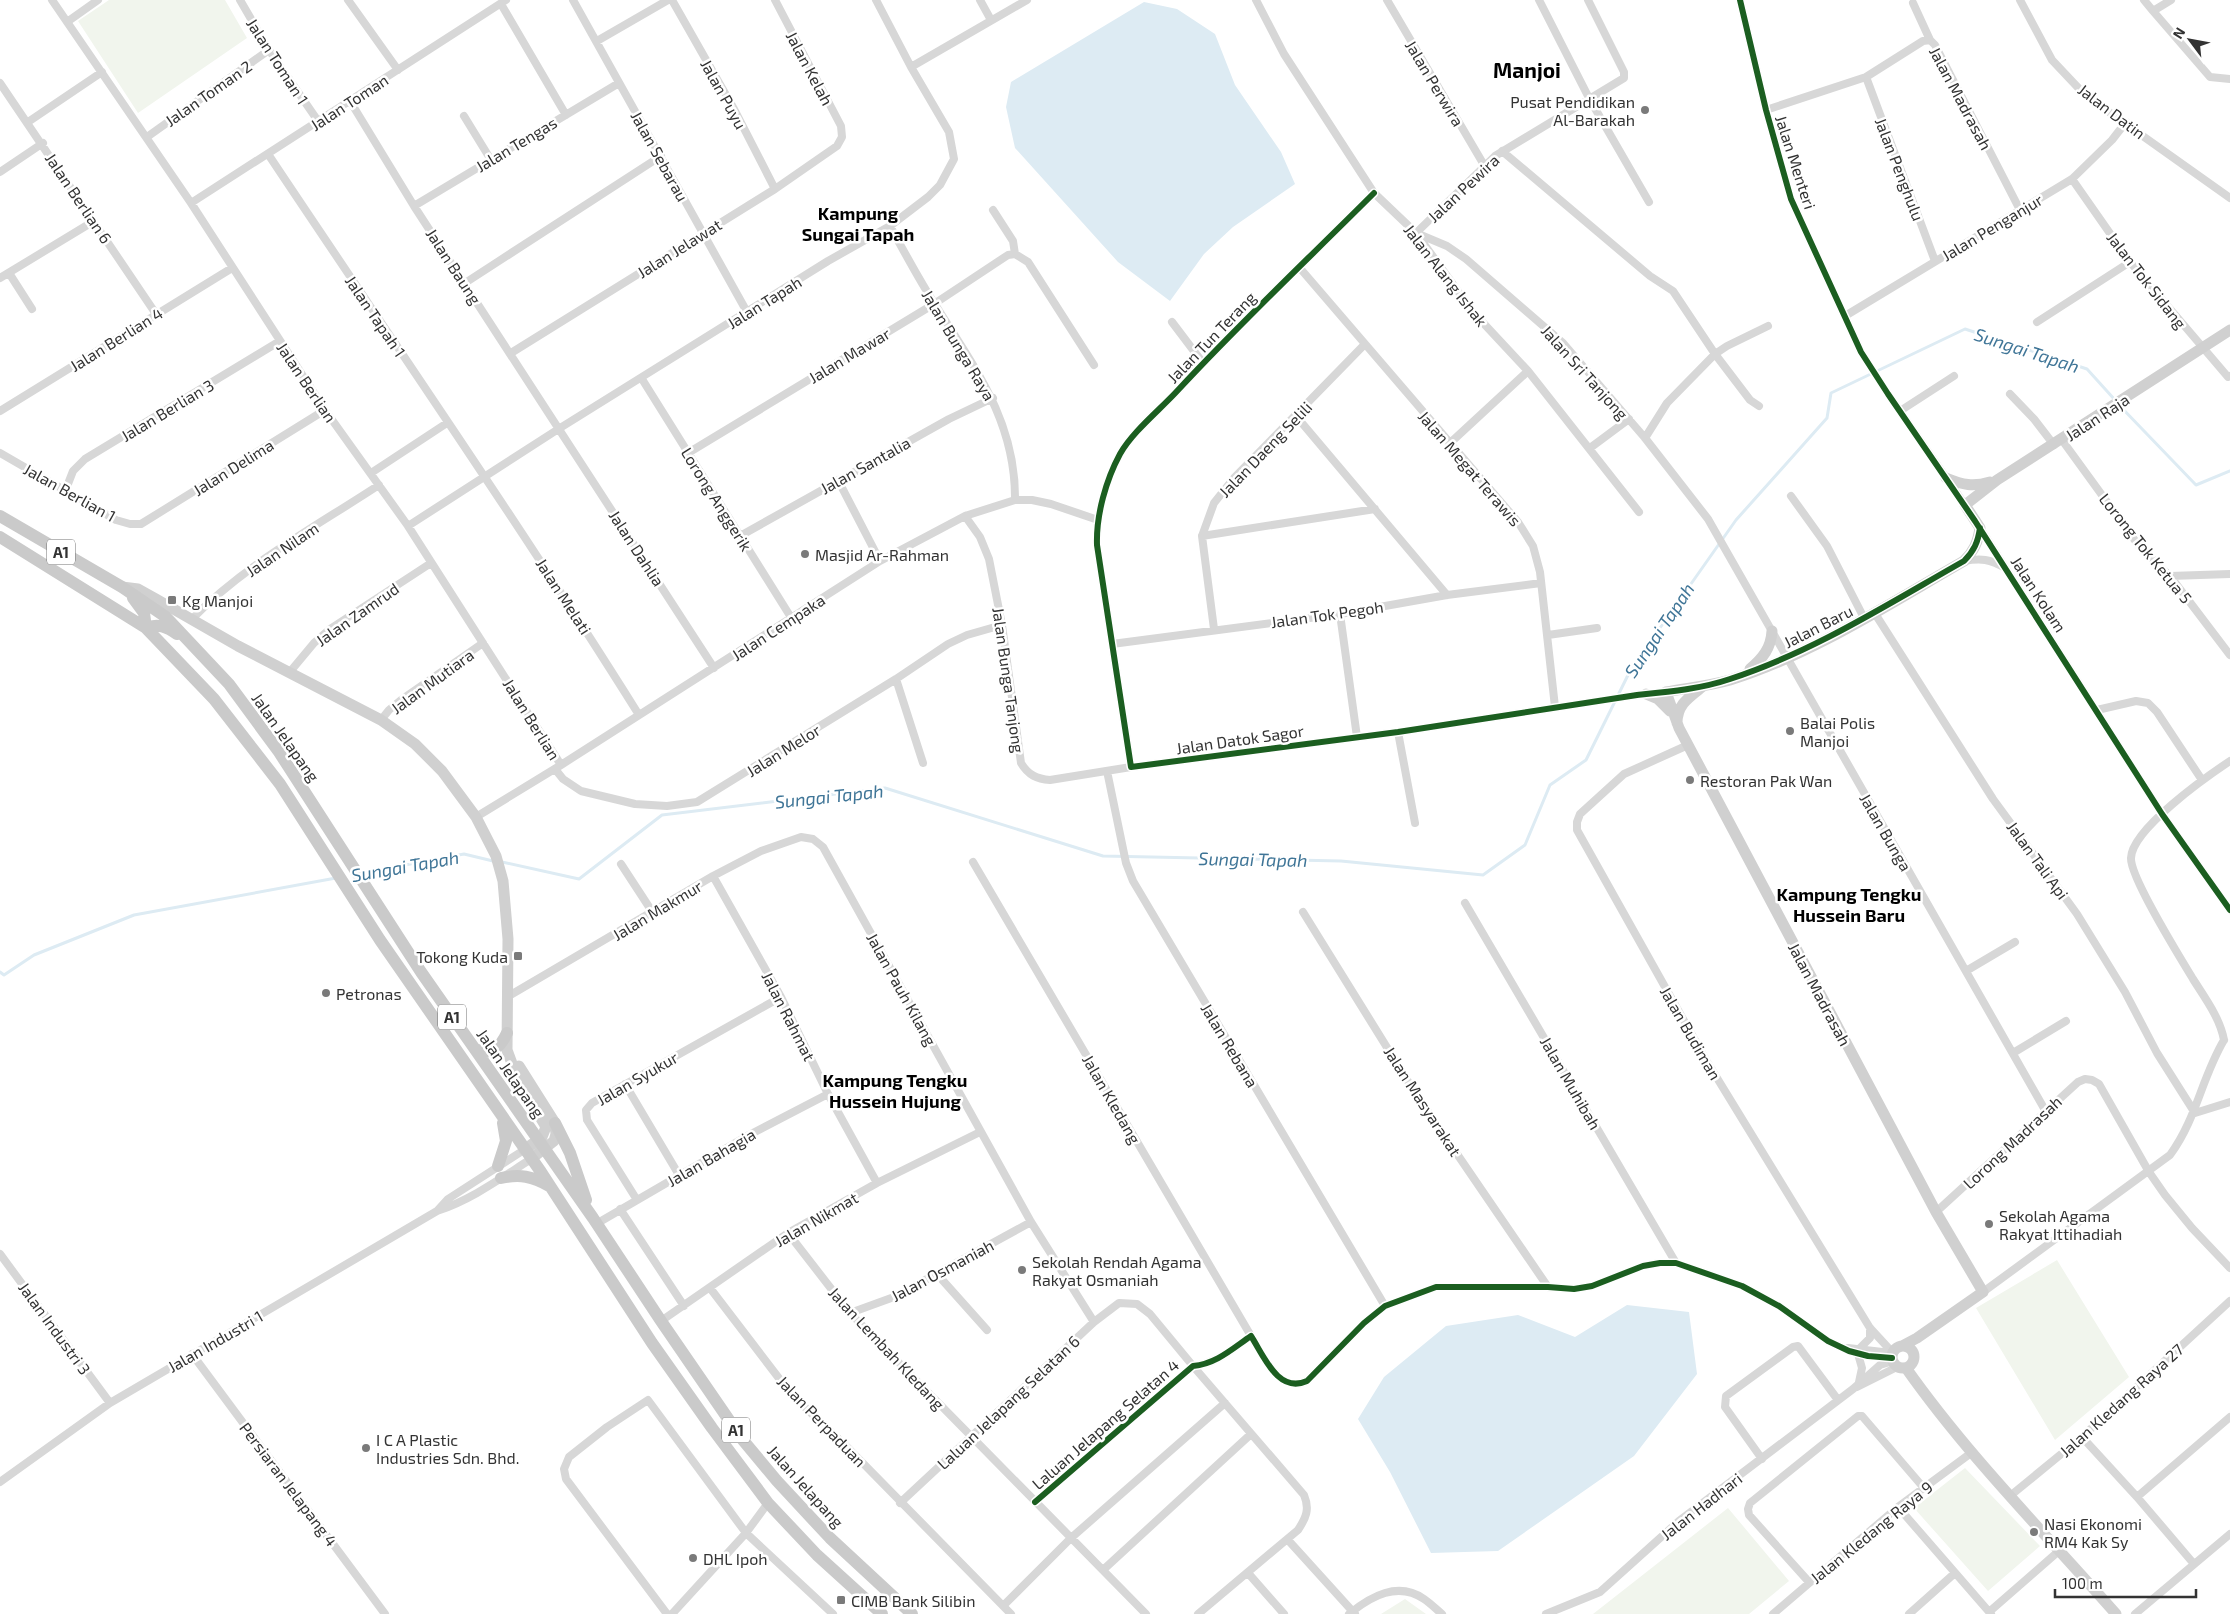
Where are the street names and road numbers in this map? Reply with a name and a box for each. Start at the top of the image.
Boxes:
street label: Jalan Toman 1 [243,14,313,108]
street label: Jalan Kelah [783,28,837,108]
street label: Jalan Perwira [1402,36,1468,130]
street label: Jalan Madrasah [1926,43,1996,153]
street label: Jalan Toman 2 [161,56,255,130]
street label: Jalan Puyu [697,56,751,132]
street label: Jalan Toman [307,70,391,134]
street label: Jalan Datin [2075,80,2149,142]
street label: Jalan Sebarau [627,107,693,205]
street label: Jalan Tengas [472,112,560,176]
street label: Jalan Menteri [1772,113,1820,211]
street label: Jalan Penghulu [1872,115,1928,223]
street label: Jalan Berlian 6 [42,149,116,247]
street label: Jalan Pewira [1423,150,1503,226]
street label: Jalan Penganjur [1938,189,2047,265]
street label: Jalan Jelawat [633,215,725,281]
street label: Jalan Alang Ishak [1400,220,1492,330]
street label: Jalan Baung [422,224,486,308]
street label: Jalan Tok Sidang [2103,228,2191,332]
street label: Jalan Tapah 1 [342,272,410,360]
street label: Jalan Tapah [723,272,805,332]
street label: Jalan Bunga Raya [918,286,1000,404]
street label: Jalan Tun Terang [1163,287,1259,386]
street label: Jalan Berlian 4 [66,303,166,375]
street label: Jalan Sri Tanjong [1537,321,1632,424]
street label: Jalan Mawar [805,323,894,387]
street label: Jalan Berlian [273,338,341,426]
street label: Jalan Berlian 3 [117,375,217,445]
street label: Jalan Raja [2062,389,2133,445]
street label: Jalan Daeng Selili [1215,397,1315,501]
street label: Jalan Megat Terawis [1415,406,1525,530]
street label: Jalan Santalia [817,432,913,498]
street label: Jalan Delima [189,435,277,499]
street label: Lorong Anggerik [678,444,756,554]
street label: Jalan Berlian 1 [21,459,119,525]
street label: Lorong Tok Ketua 5 [2096,489,2196,607]
street label: Jalan Dahlia [605,506,669,590]
street label: Jalan Nilam [242,518,322,580]
road number: A1 [47,540,75,564]
street label: Jalan Kolam [2007,553,2071,635]
street label: Jalan Melati [532,554,596,638]
street label: Jalan Zamrud [312,578,402,650]
street label: Jalan Cempaka [728,590,828,664]
street label: Jalan Tok Pegoh [1269,597,1385,631]
street label: Jalan Baru [1780,601,1856,651]
street label: Jalan Bunga Tanjong [988,606,1029,754]
street label: Jalan Mutiara [387,645,477,717]
street label: Jalan Berlian [499,675,565,763]
street label: Jalan Jelapang [248,689,324,785]
street label: Jalan Melor [743,720,824,780]
street label: Jalan Datok Sagor [1175,721,1306,757]
street label: Jalan Bunga [1856,790,1916,874]
street label: Jalan Tali Api [2003,817,2073,903]
street label: Jalan Makmur [609,876,706,944]
street label: Jalan Pauh Kilang [863,929,941,1049]
street label: Jalan Madrasah [1785,939,1855,1049]
street label: Jalan Rahmat [758,968,820,1064]
street label: Jalan Budiman [1657,983,1725,1083]
street label: Jalan Rebana [1197,999,1263,1091]
road number: A1 [438,1004,466,1030]
street label: Jalan Jelapang [473,1025,549,1121]
street label: Jalan Muhibah [1537,1033,1605,1133]
street label: Jalan Masyarakat [1380,1043,1466,1159]
street label: Jalan Syukur [593,1047,682,1109]
street label: Jalan Kledang [1079,1051,1145,1147]
street label: Lorong Madrasah [1959,1091,2065,1193]
street label: Jalan Bahagia [663,1124,759,1190]
street label: Jalan Nikmat [771,1188,861,1250]
street label: Jalan Osmaniah [887,1235,997,1305]
street label: Jalan Industri 3 [15,1278,95,1378]
street label: Jalan Lembah Kledang [825,1283,949,1413]
street label: Jalan Industri 1 [164,1306,266,1376]
street label: Laluan Jelapang Selatan 6 [933,1331,1083,1473]
street label: Jalan Kledang Raya 27 [2055,1339,2187,1461]
street label: Laluan Jelapang Selatan 4 [1028,1355,1182,1493]
street label: Jalan Perpaduan [774,1371,870,1471]
street label: Persiaran Jelapang 4 [236,1418,342,1550]
road number: A1 [722,1418,750,1442]
street label: Jalan Jelapang [764,1441,848,1531]
street label: Jalan Hadhari [1657,1468,1745,1544]
street label: Jalan Kledang Raya 9 [1806,1477,1936,1587]

